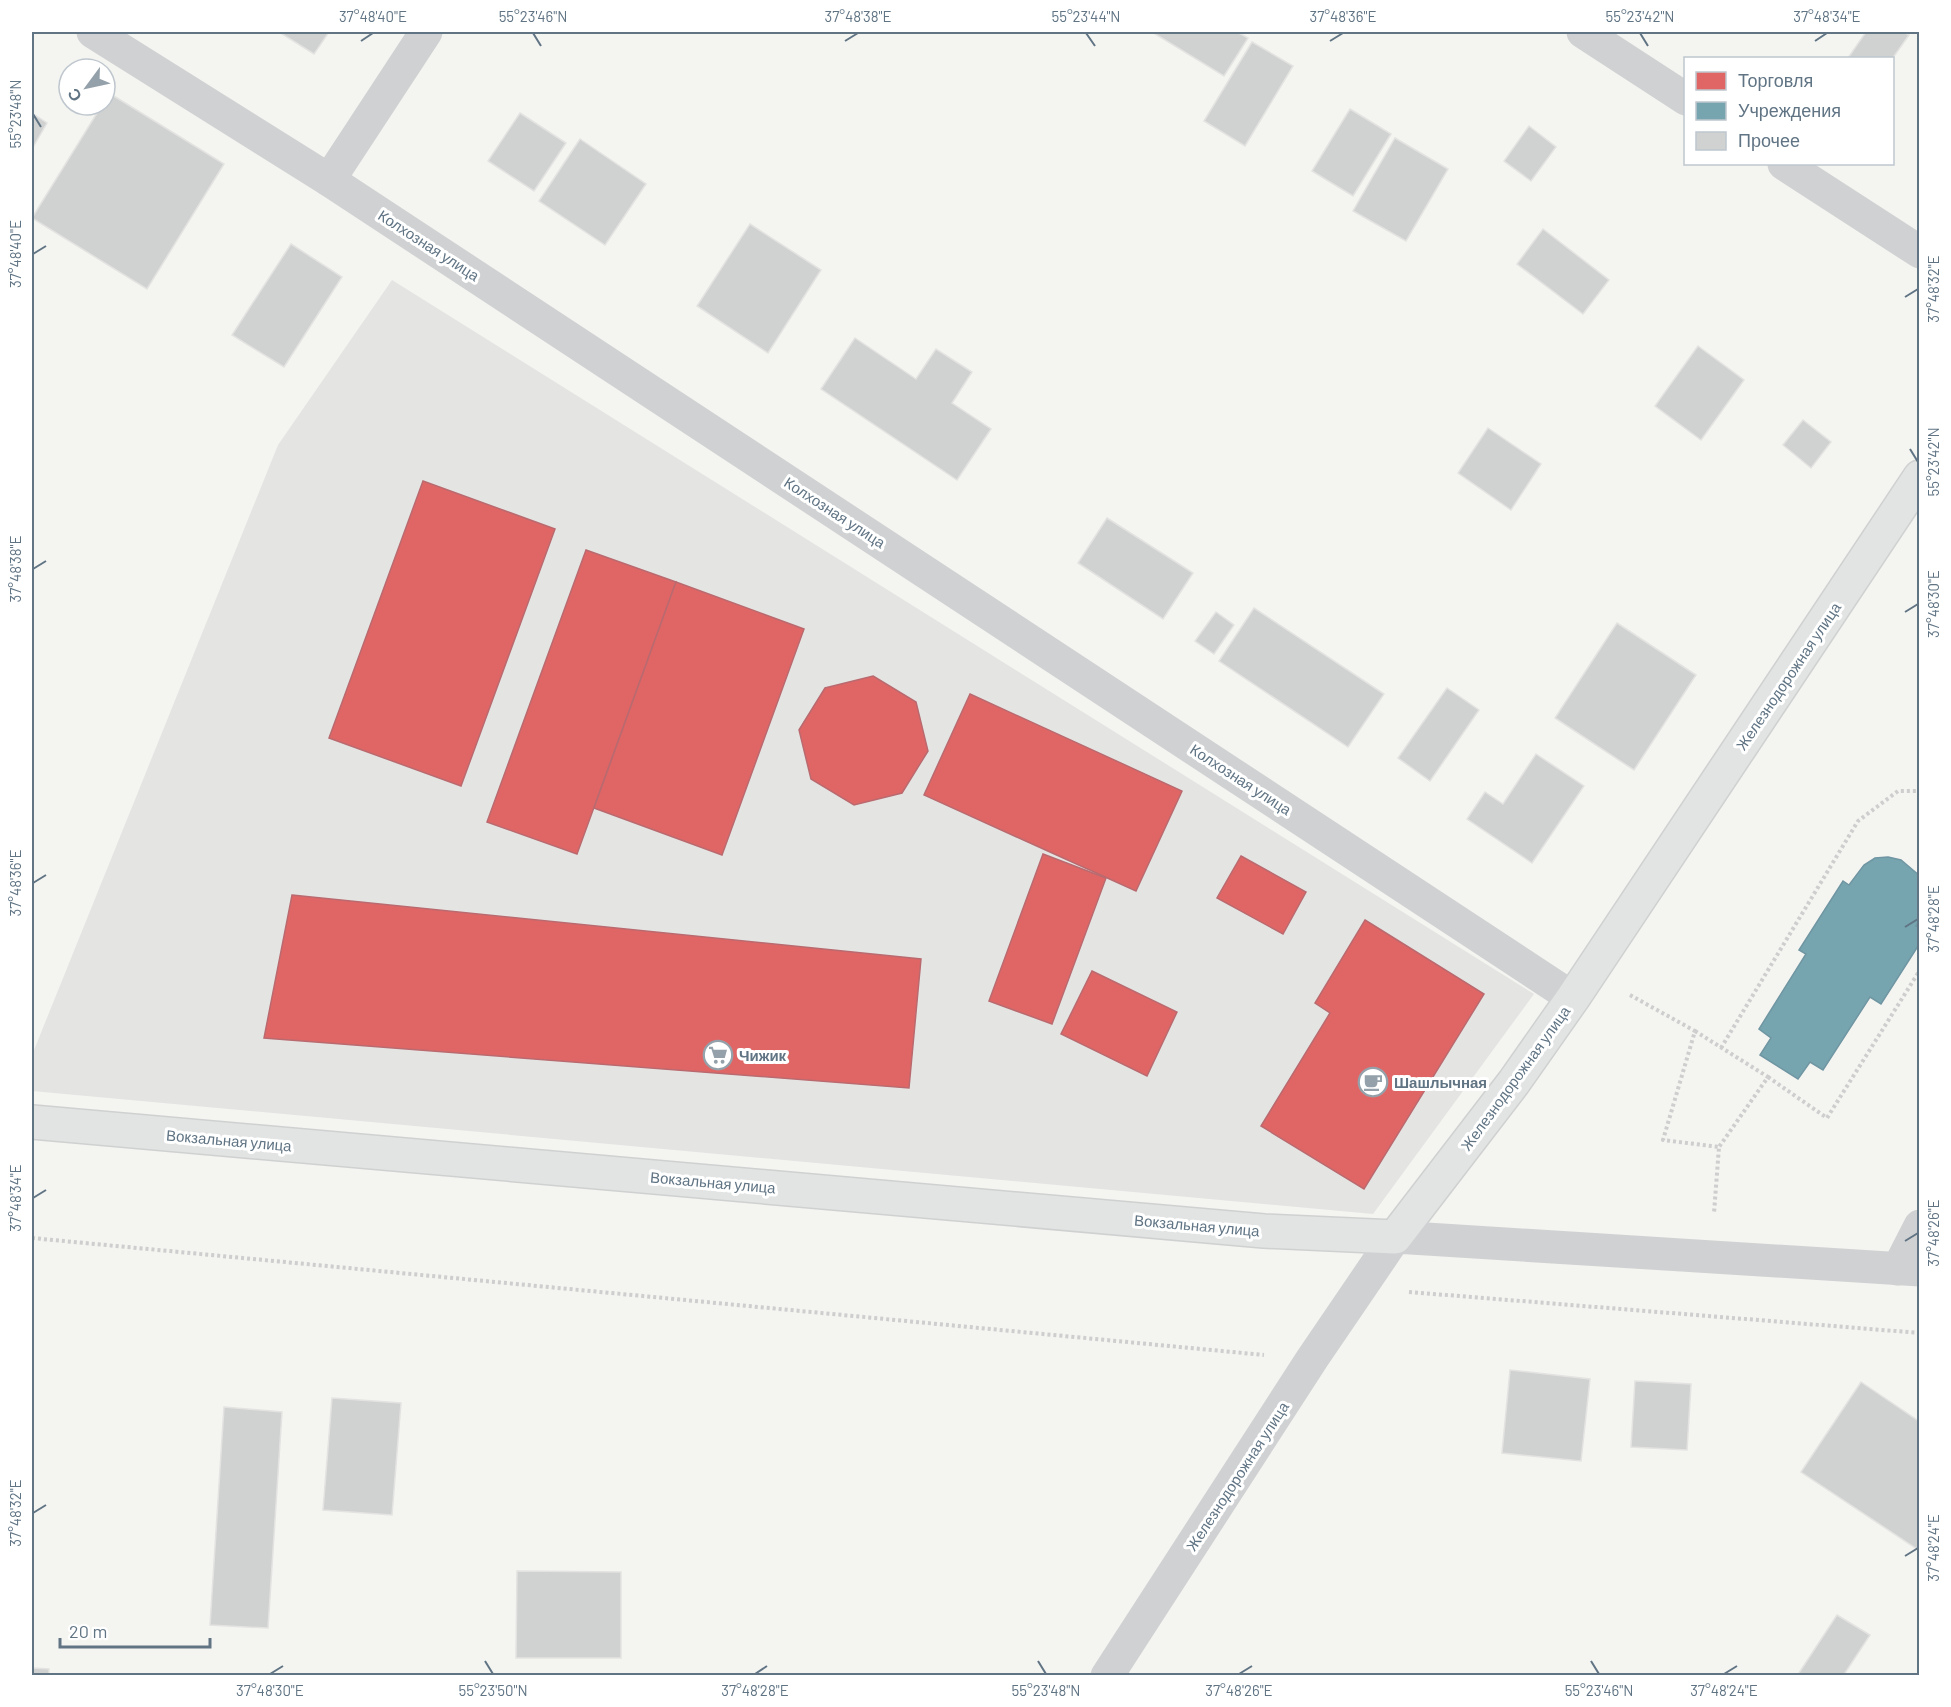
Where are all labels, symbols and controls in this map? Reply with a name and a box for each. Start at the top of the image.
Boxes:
text: 37°48'40"E [339,7,407,25]
text: 55°23'46"N [499,7,567,25]
text: 37°48'38"E [824,7,892,25]
text: 55°23'44"N [1051,7,1121,25]
text: 37°48'36"E [1309,7,1377,25]
text: 55°23'42"N [1605,7,1675,25]
text: 37°48'34"E [1793,7,1861,25]
north arrow [57,57,117,117]
legend [1684,57,1894,165]
text: Торговля [1738,69,1813,91]
text: 55°23'48"N [6,80,24,148]
text: С [63,85,85,105]
text: Учреждения [1738,99,1841,121]
text: Прочее [1738,129,1800,151]
street label: Колхозная улица [375,206,483,285]
text: 37°48'40"E [6,220,24,288]
text: 37°48'32"E [1924,255,1942,323]
text: 55°23'42"N [1924,427,1942,497]
street label: Колхозная улица [781,473,889,552]
text: 37°48'38"E [6,535,24,603]
text: 37°48'30"E [1924,570,1942,638]
street label: Железнодорожная улица [1732,598,1844,753]
street label: Колхозная улица [1187,740,1295,819]
text: 37°48'36"E [6,849,24,917]
text: 37°48'28"E [1924,885,1942,953]
street label: Железнодорожная улица [1457,1002,1574,1154]
supermarket icon: Чижик [702,1039,734,1071]
place label: Чижик [739,1046,787,1064]
cafe icon: Шашлычная [1357,1066,1389,1098]
place label: Шашлычная [1394,1073,1487,1091]
street label: Вокзальная улица [166,1126,293,1155]
text: 37°48'34"E [6,1164,24,1232]
street label: Вокзальная улица [650,1168,777,1197]
text: 37°48'26"E [1924,1199,1942,1267]
street label: Вокзальная улица [1134,1211,1261,1240]
street label: Железнодорожная улица [1182,1398,1292,1554]
text: 37°48'32"E [6,1479,24,1547]
text: 37°48'24"E [1924,1514,1942,1582]
scale bar [60,1611,210,1649]
text: 20 m [69,1620,107,1642]
text: 37°48'30"E [236,1681,304,1699]
text: 55°23'50"N [458,1681,528,1699]
text: 37°48'28"E [721,1681,789,1699]
text: 55°23'48"N [1012,1681,1080,1699]
text: 37°48'26"E [1205,1681,1273,1699]
text: 55°23'46"N [1565,1681,1633,1699]
text: 37°48'24"E [1690,1681,1758,1699]

